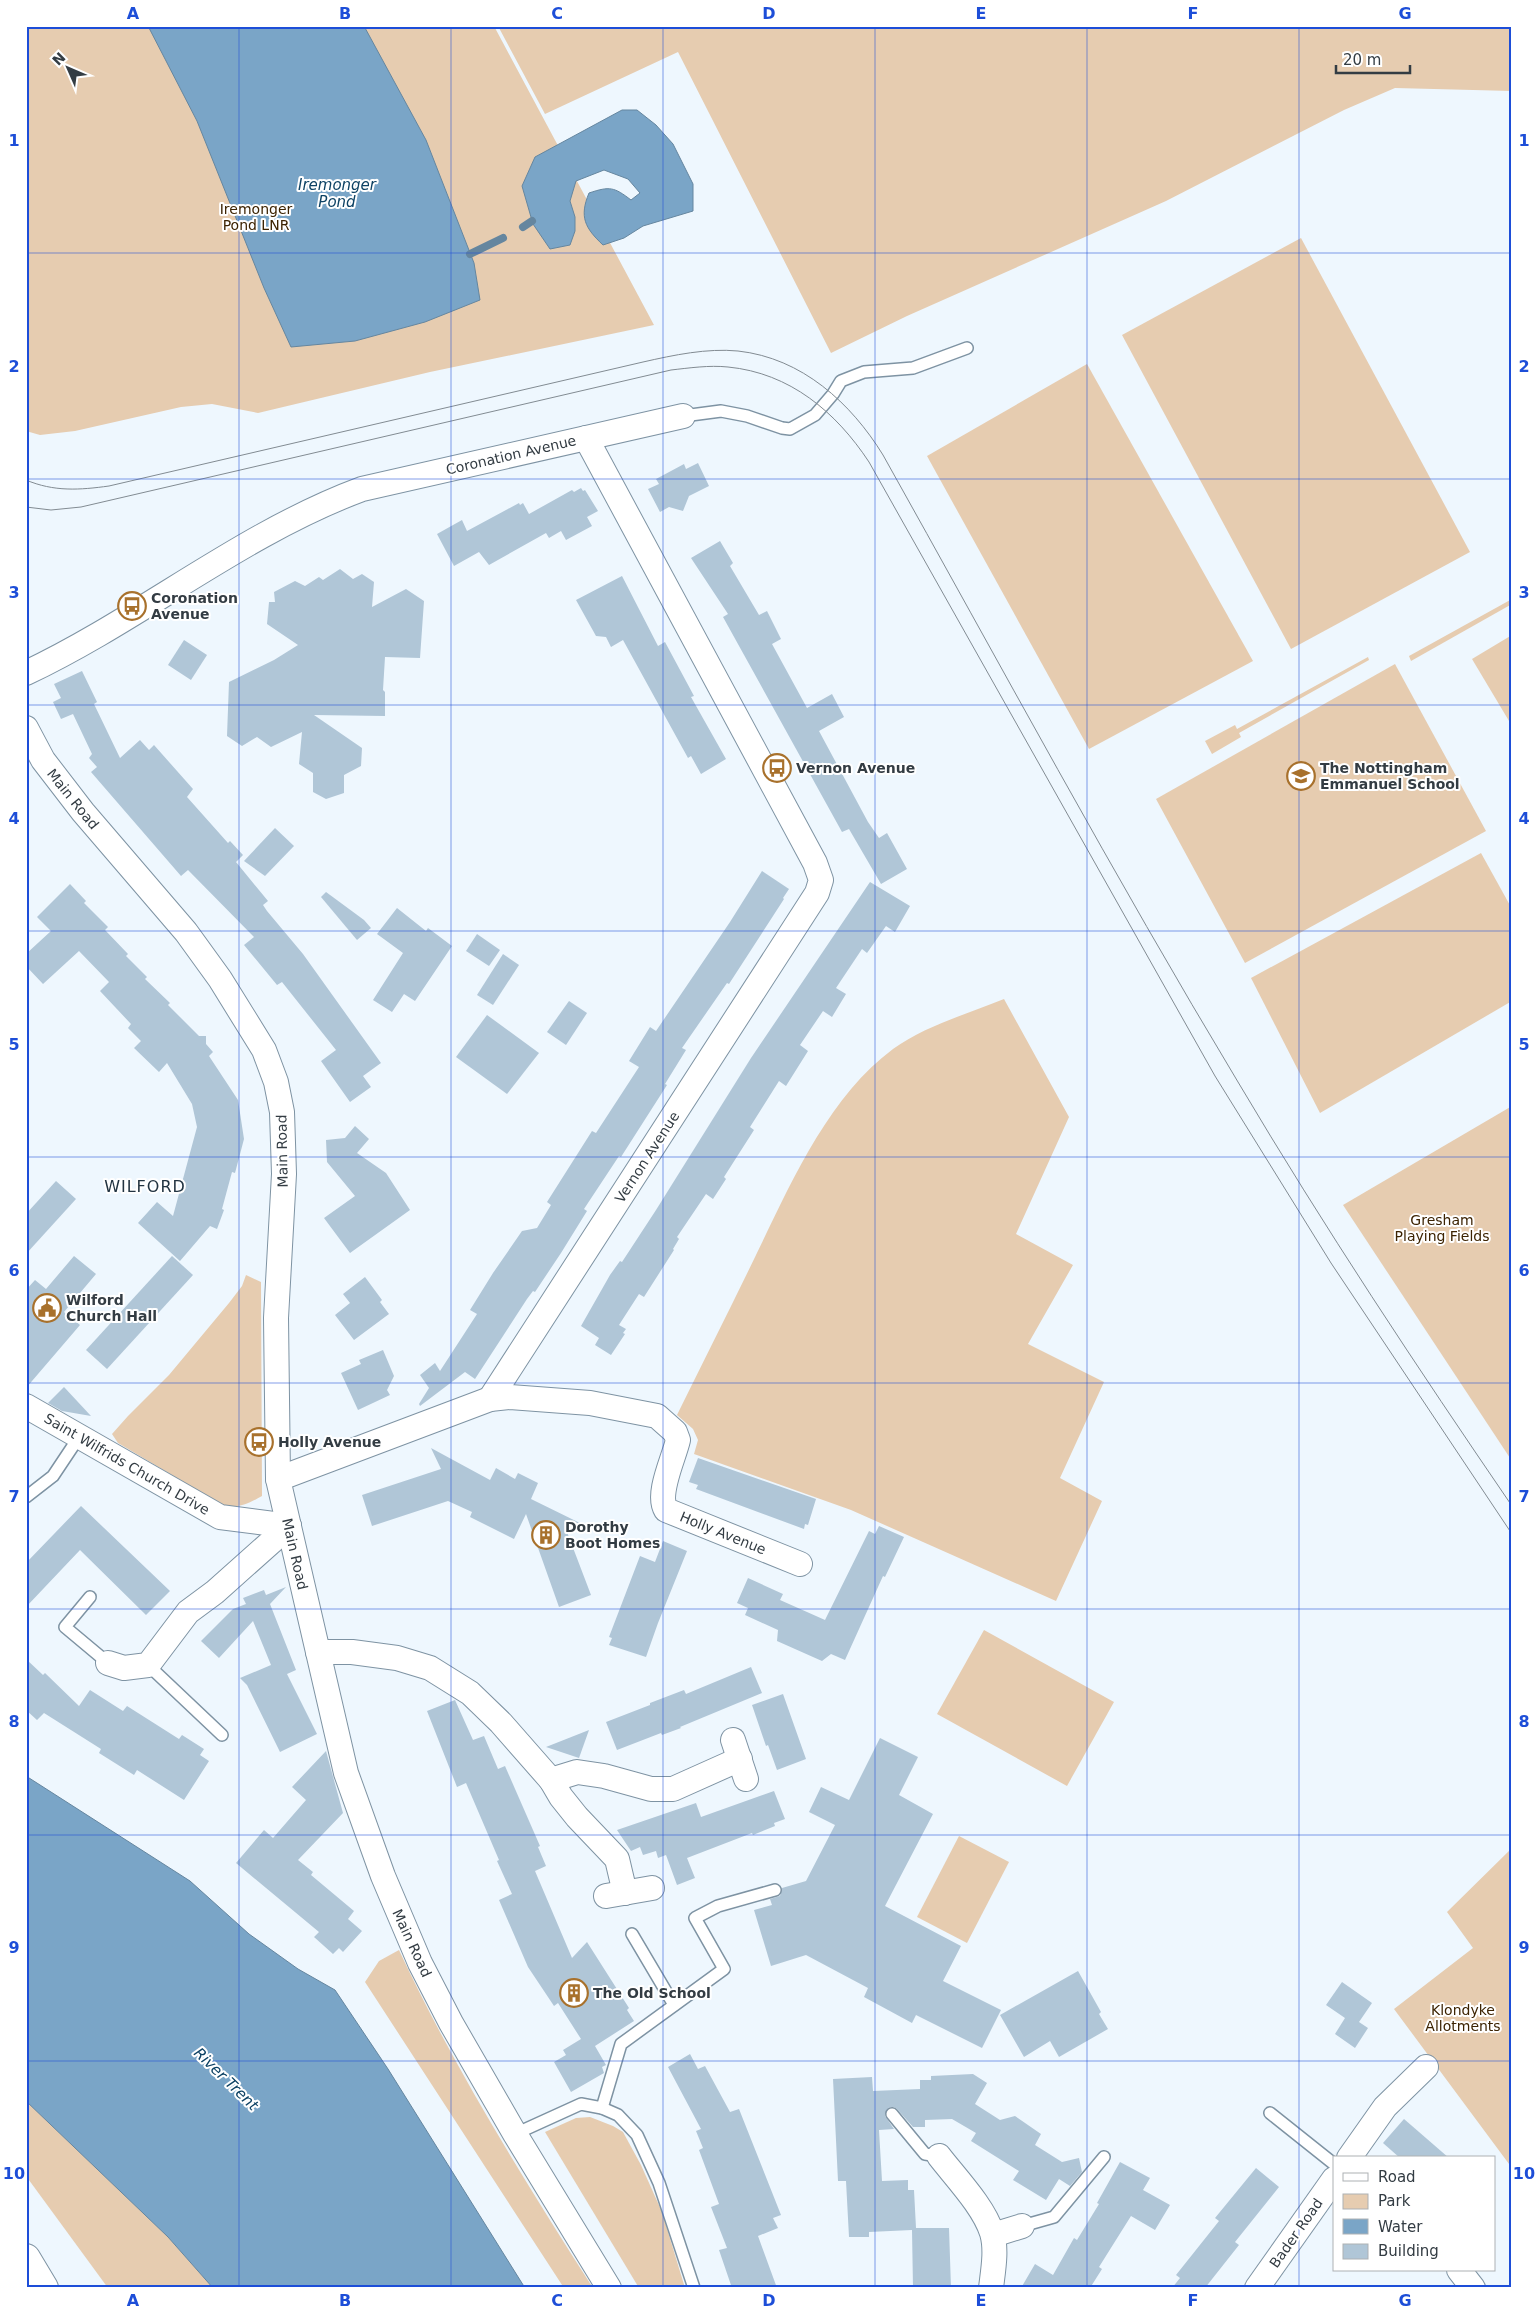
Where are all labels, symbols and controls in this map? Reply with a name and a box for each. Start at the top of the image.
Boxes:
text: A [127,4,140,23]
text: B [339,4,351,23]
text: C [551,4,563,23]
text: D [762,4,776,23]
text: E [976,4,986,23]
text: F [1188,4,1198,23]
text: G [1398,4,1412,23]
north arrow [42,42,92,92]
scale bar [1336,42,1409,74]
text: N [49,49,69,69]
text: 20 m [1343,51,1381,69]
text: 1 [8,131,20,150]
text: 1 [1518,131,1530,150]
water label: Iremonger Pond [298,176,377,211]
park label: Iremonger Pond LNR [220,201,293,233]
text: 2 [8,357,20,376]
text: 2 [1518,357,1530,376]
street label: Coronation Avenue [444,432,578,478]
text: 3 [8,583,20,602]
text: 3 [1518,583,1530,602]
place label: Coronation Avenue [151,590,238,622]
bus stop icon: Coronation Avenue [117,591,147,621]
bus stop icon: Vernon Avenue [762,753,792,783]
place label: Vernon Avenue [796,760,915,776]
place label: The Nottingham Emmanuel School [1320,760,1460,792]
school or university icon: The Nottingham Emmanuel School [1286,761,1316,791]
street label: Main Road [44,766,102,832]
text: 4 [8,809,20,828]
text: 4 [1518,809,1530,828]
text: 5 [8,1035,20,1054]
text: 5 [1518,1035,1530,1054]
street label: Vernon Avenue [612,1108,682,1206]
street label: Main Road [273,1114,291,1188]
district label: WILFORD [104,1177,186,1196]
park label: Gresham Playing Fields [1395,1212,1489,1244]
text: 6 [8,1261,20,1280]
text: 6 [1518,1261,1530,1280]
place label: Wilford Church Hall [66,1292,157,1324]
public building icon: Wilford Church Hall [32,1293,62,1323]
street label: Saint Wilfrids Church Drive [42,1410,212,1518]
bus stop icon: Holly Avenue [244,1427,274,1457]
place label: Holly Avenue [278,1434,381,1450]
text: 7 [8,1487,20,1506]
text: 7 [1518,1487,1530,1506]
street label: Holly Avenue [678,1508,768,1558]
street label: Main Road [279,1517,311,1591]
place label: Dorothy Boot Homes [565,1519,660,1551]
building icon: Dorothy Boot Homes [531,1520,561,1550]
text: 8 [8,1712,20,1731]
text: 8 [1518,1712,1530,1731]
street label: Main Road [389,1907,435,1979]
text: 9 [8,1938,20,1957]
text: 9 [1518,1938,1530,1957]
building icon: The Old School [559,1978,589,2008]
place label: The Old School [593,1985,711,2001]
park label: Klondyke Allotments [1425,2002,1501,2034]
water label: River Trent [190,2044,263,2115]
legend [1333,2156,1496,2272]
text: 10 [3,2164,25,2183]
text: 10 [1513,2164,1535,2183]
text: Road [1378,2168,1416,2186]
text: Park [1378,2192,1411,2210]
street label: Bader Road [1266,2195,1326,2271]
text: Water [1378,2218,1423,2236]
text: Building [1378,2242,1439,2260]
text: A [127,2291,140,2310]
text: B [339,2291,351,2310]
text: C [551,2291,563,2310]
text: D [762,2291,776,2310]
text: E [976,2291,986,2310]
text: F [1188,2291,1198,2310]
text: G [1398,2291,1412,2310]

